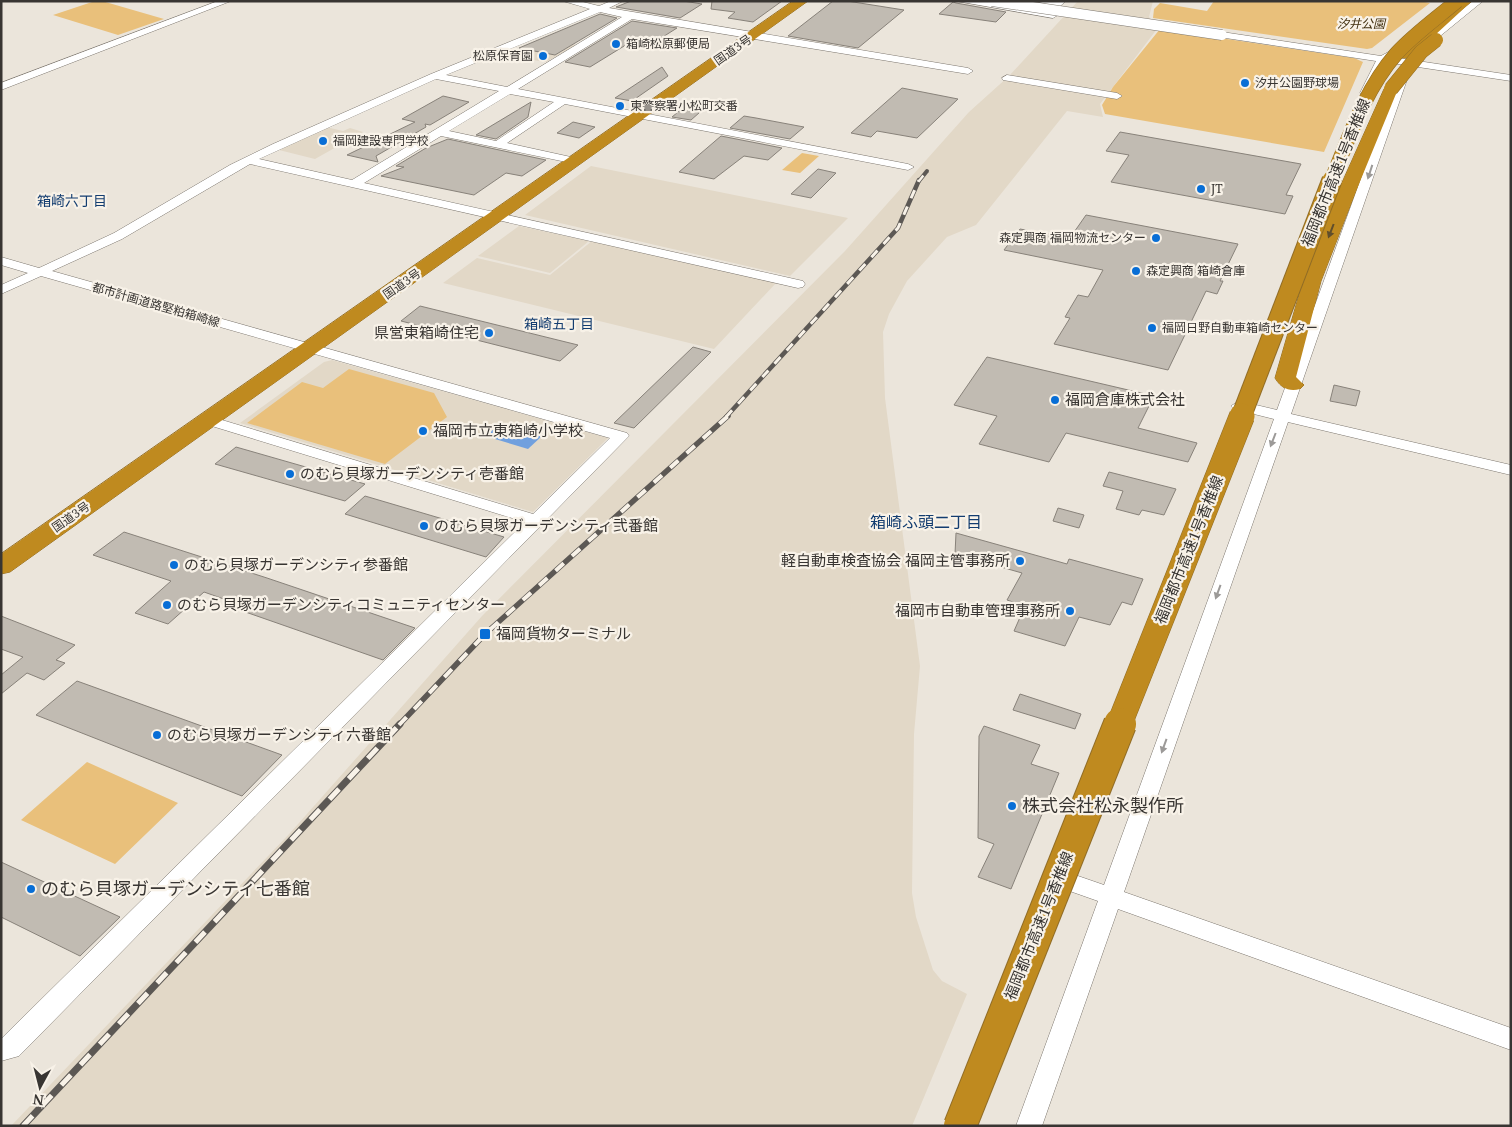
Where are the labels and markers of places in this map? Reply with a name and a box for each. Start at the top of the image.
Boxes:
place label: 箱崎松原郵便局 [626,35,710,52]
marker: 箱崎松原郵便局 [610,38,622,50]
place label: 松原保育園 [473,47,533,64]
marker: 松原保育園 [537,50,549,62]
place label: 汐井公園野球場 [1255,74,1339,91]
marker: 汐井公園野球場 [1239,77,1251,89]
place label: 東警察署小松町交番 [630,97,738,114]
marker: 東警察署小松町交番 [614,100,626,112]
place label: 福岡建設専門学校 [333,132,429,149]
marker: 福岡建設専門学校 [317,135,329,147]
place label: JT [1210,180,1223,197]
marker: JT [1195,183,1207,195]
place label: 森定興商 福岡物流センター [999,229,1146,246]
marker: 森定興商 福岡物流センター [1150,232,1162,244]
place label: 森定興商 箱崎倉庫 [1146,262,1245,279]
marker: 森定興商 箱崎倉庫 [1130,265,1142,277]
place label: 福岡日野自動車箱崎センター [1162,319,1318,336]
place label: 県営東箱崎住宅 [374,322,479,342]
marker: 福岡日野自動車箱崎センター [1146,322,1158,334]
marker: 県営東箱崎住宅 [483,327,495,339]
place label: 福岡倉庫株式会社 [1065,389,1185,409]
marker: 福岡倉庫株式会社 [1049,394,1061,406]
place label: 福岡市立東箱崎小学校 [433,420,583,440]
marker: 福岡市立東箱崎小学校 [417,425,429,437]
place label: のむら貝塚ガーデンシティ壱番館 [300,463,524,483]
marker: のむら貝塚ガーデンシティ壱番館 [284,468,296,480]
place label: のむら貝塚ガーデンシティ弐番館 [434,515,658,535]
marker: のむら貝塚ガーデンシティ弐番館 [418,520,430,532]
place label: 軽自動車検査協会 福岡主管事務所 [781,550,1010,570]
place label: のむら貝塚ガーデンシティ参番館 [184,554,408,574]
marker: 軽自動車検査協会 福岡主管事務所 [1014,555,1026,567]
marker: のむら貝塚ガーデンシティ参番館 [168,559,180,571]
place label: のむら貝塚ガーデンシティコミュニティセンター [177,594,505,614]
marker: のむら貝塚ガーデンシティコミュニティセンター [161,599,173,611]
place label: 福岡市自動車管理事務所 [895,600,1060,620]
marker: 福岡市自動車管理事務所 [1064,605,1076,617]
place label: 福岡貨物ターミナル [496,623,631,643]
marker: 福岡貨物ターミナル [478,627,492,641]
place label: のむら貝塚ガーデンシティ六番館 [167,724,391,744]
marker: のむら貝塚ガーデンシティ六番館 [151,729,163,741]
place label: 株式会社松永製作所 [1022,793,1184,817]
marker: 株式会社松永製作所 [1006,800,1018,812]
place label: のむら貝塚ガーデンシティ七番館 [41,876,310,900]
marker: のむら貝塚ガーデンシティ七番館 [25,883,37,895]

